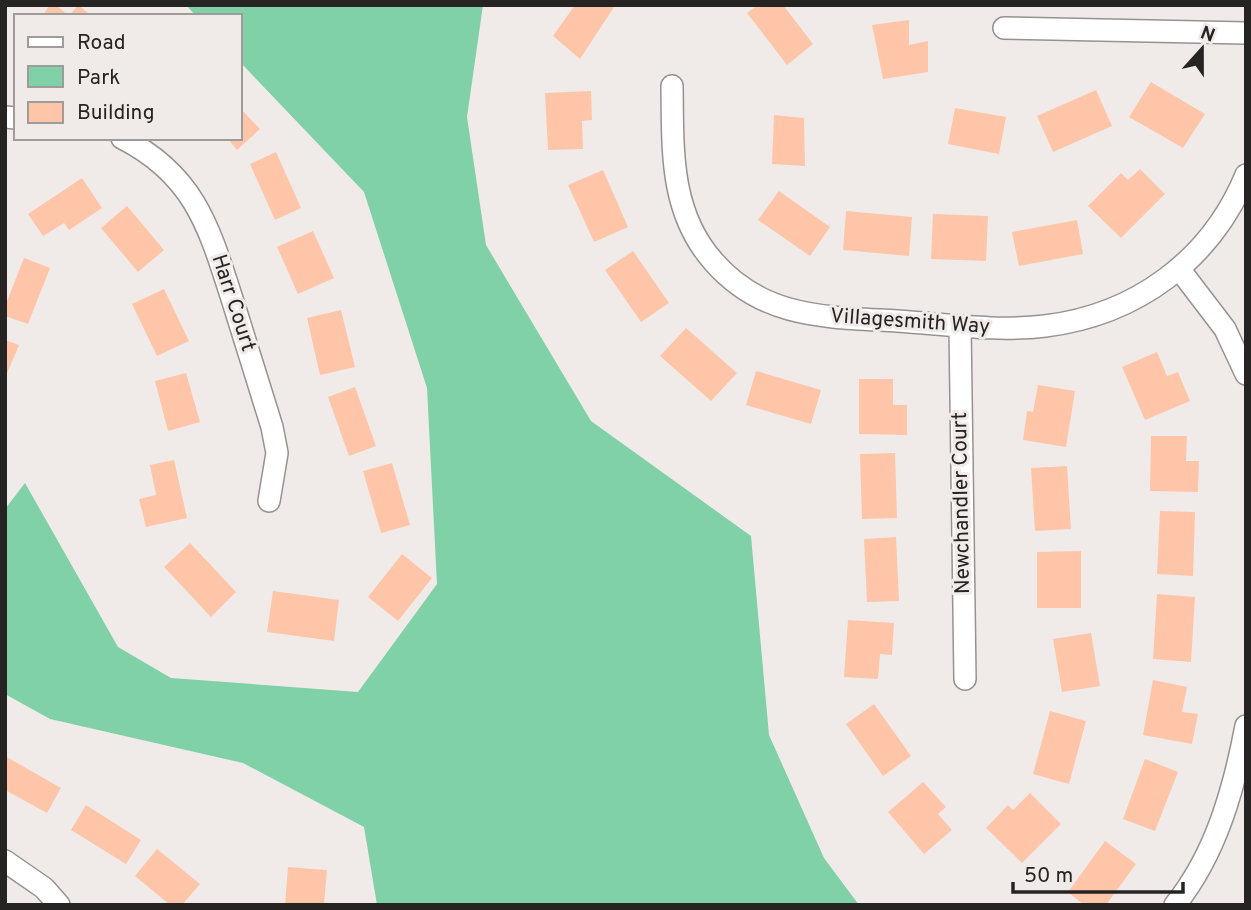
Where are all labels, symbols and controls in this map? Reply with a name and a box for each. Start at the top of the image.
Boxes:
legend [14,14,242,140]
north arrow [1167,14,1237,84]
text: N [1197,21,1218,49]
text: Road [77,30,126,57]
text: Park [77,65,120,92]
text: Building [77,100,155,127]
street label: Harr Court [205,251,261,355]
street label: Villagesmith Way [829,303,991,341]
street label: Newchandler Court [947,412,977,594]
scale bar [1013,850,1183,894]
text: 50 m [1024,863,1073,890]

